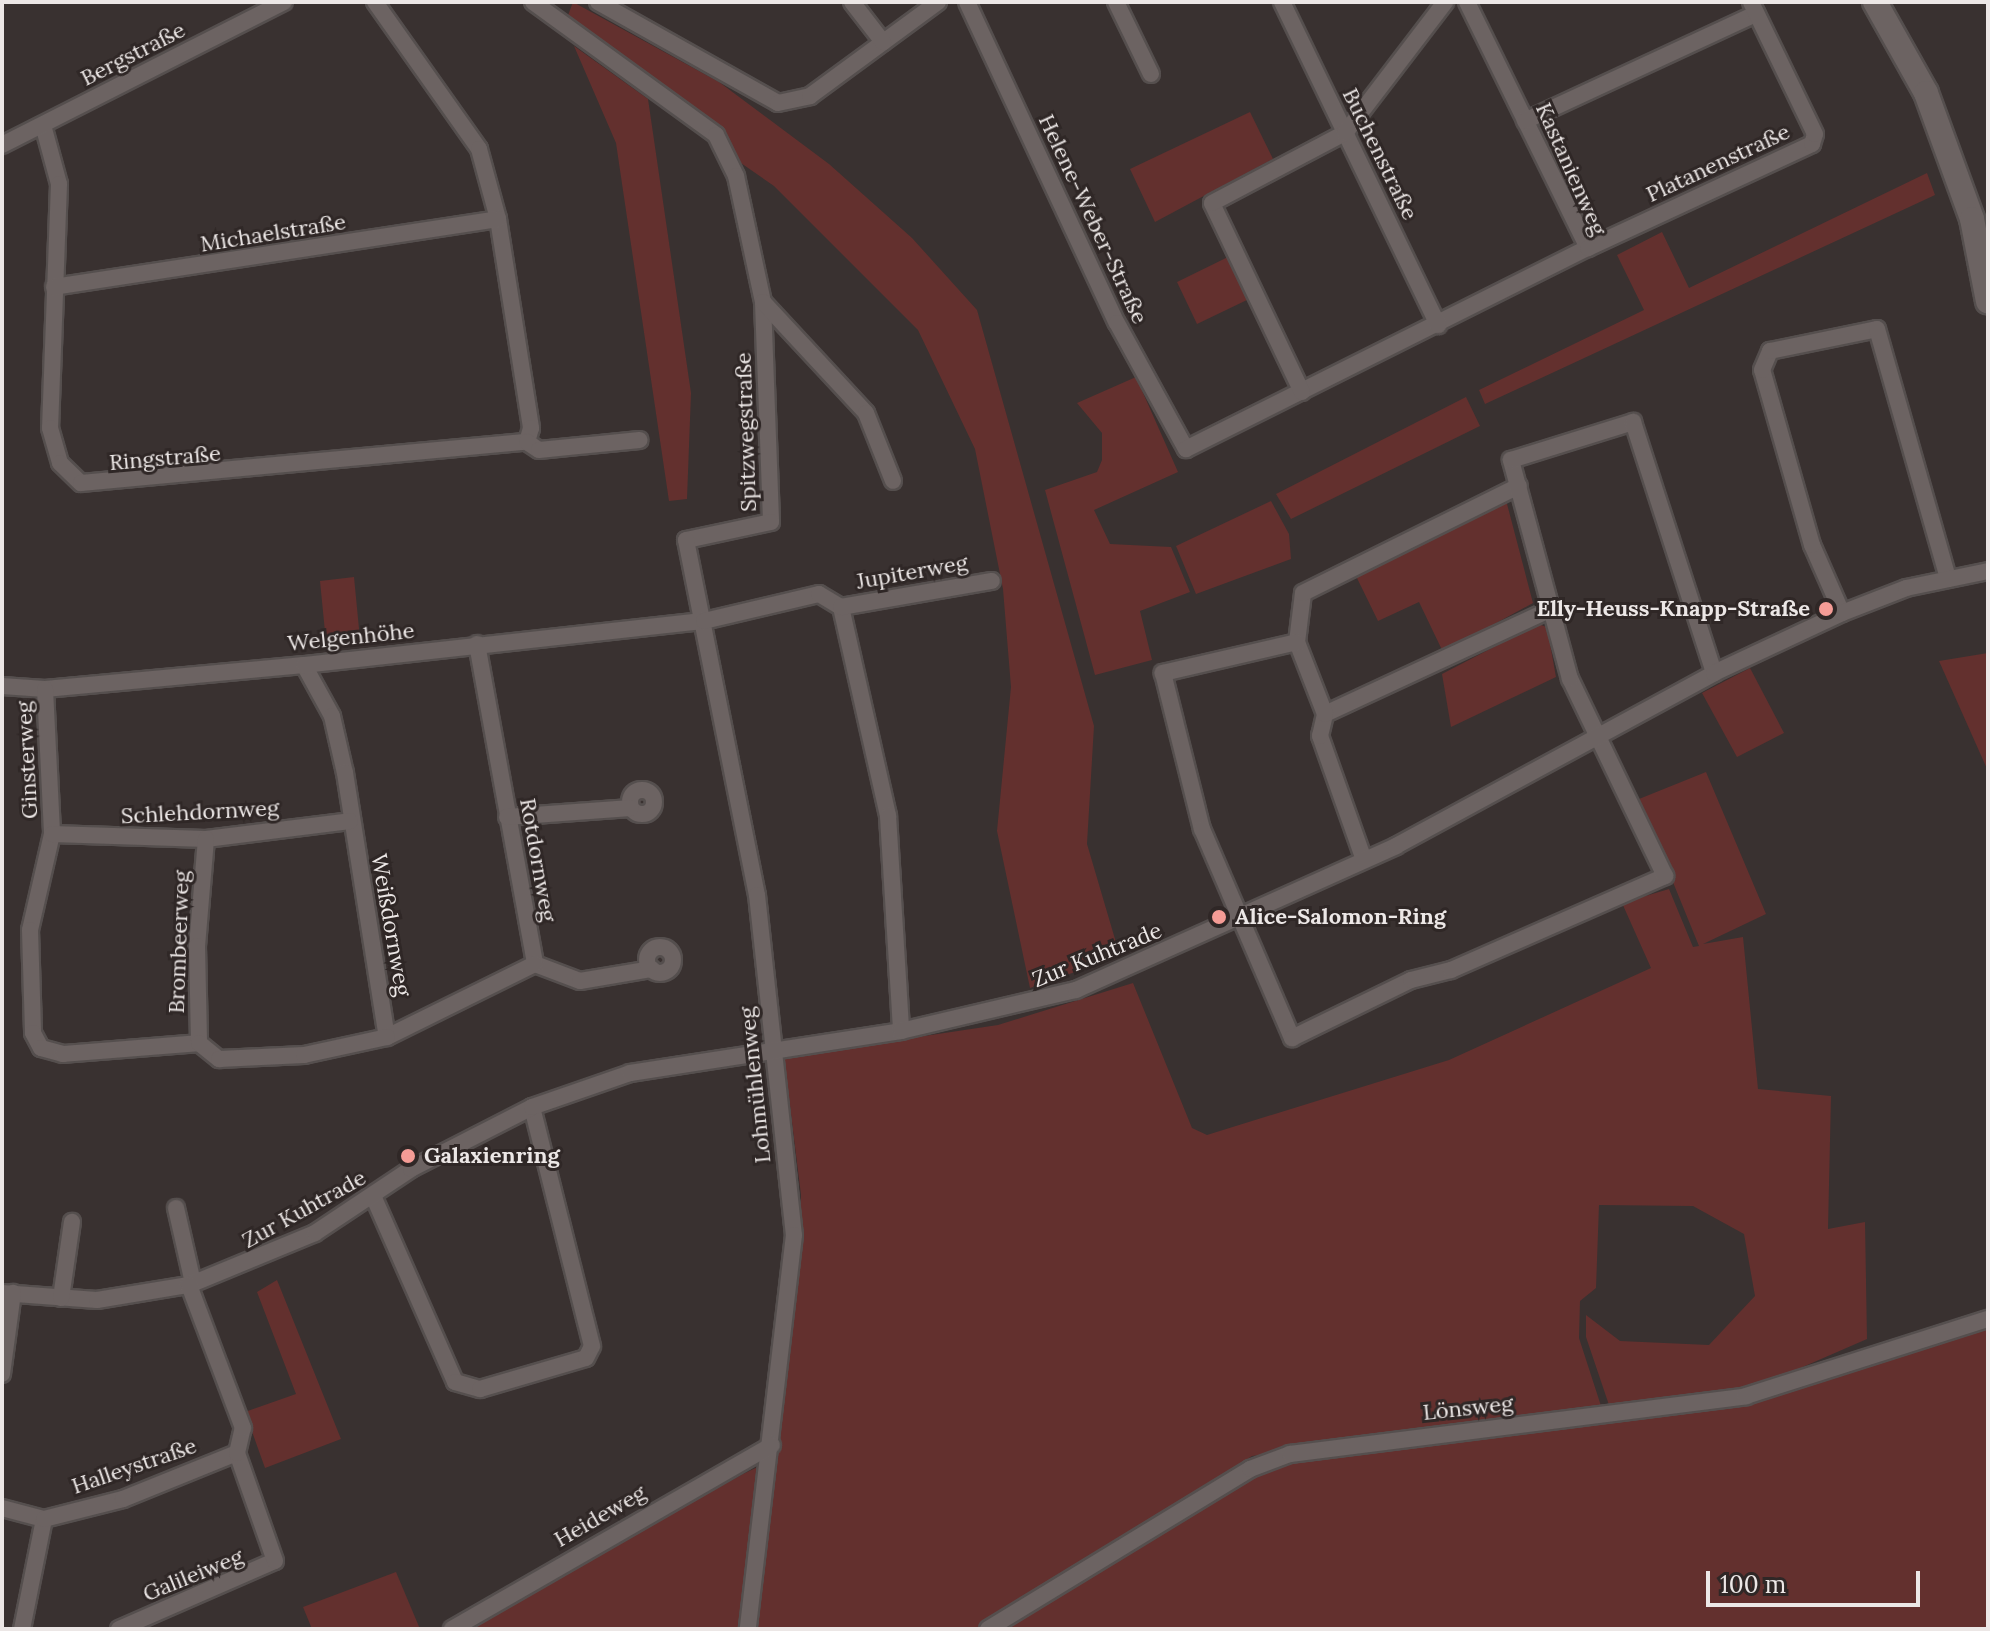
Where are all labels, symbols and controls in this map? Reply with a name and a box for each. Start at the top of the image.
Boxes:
street label: Bergstraße [76,16,190,92]
street label: Buchenstraße [1337,84,1423,224]
street label: Kastanienweg [1530,99,1612,239]
street label: Helene-Weber-Straße [1033,110,1153,328]
street label: Platanenstraße [1642,118,1794,208]
street label: Michaelstraße [198,208,348,258]
street label: Spitzwegstraße [730,352,762,512]
street label: Ringstraße [108,440,222,476]
street label: Jupiterweg [854,549,970,595]
place label: Elly-Heuss-Knapp-Straße [1536,596,1810,622]
marker: Elly-Heuss-Knapp-Straße [1817,600,1835,618]
street label: Welgenhöhe [286,617,416,657]
street label: Ginsterweg [11,700,43,820]
street label: Schlehdornweg [120,795,280,829]
street label: Rotdornweg [514,796,562,924]
street label: Weißdornweg [365,852,417,998]
street label: Brombeerweg [163,870,195,1014]
place label: Alice-Salomon-Ring [1235,904,1446,930]
marker: Alice-Salomon-Ring [1210,908,1228,926]
street label: Zur Kuhtrade [1028,917,1166,993]
street label: Lohmühlenweg [734,1006,776,1164]
place label: Galaxienring [424,1143,560,1169]
marker: Galaxienring [399,1147,417,1165]
street label: Zur Kuhtrade [238,1164,370,1254]
street label: Lönsweg [1422,1390,1514,1426]
street label: Halleystraße [68,1432,200,1500]
street label: Heideweg [550,1479,650,1553]
street label: Galileiweg [139,1543,247,1607]
scale bar [1710,1555,1924,1605]
text: 100 m [1720,1569,1786,1600]

